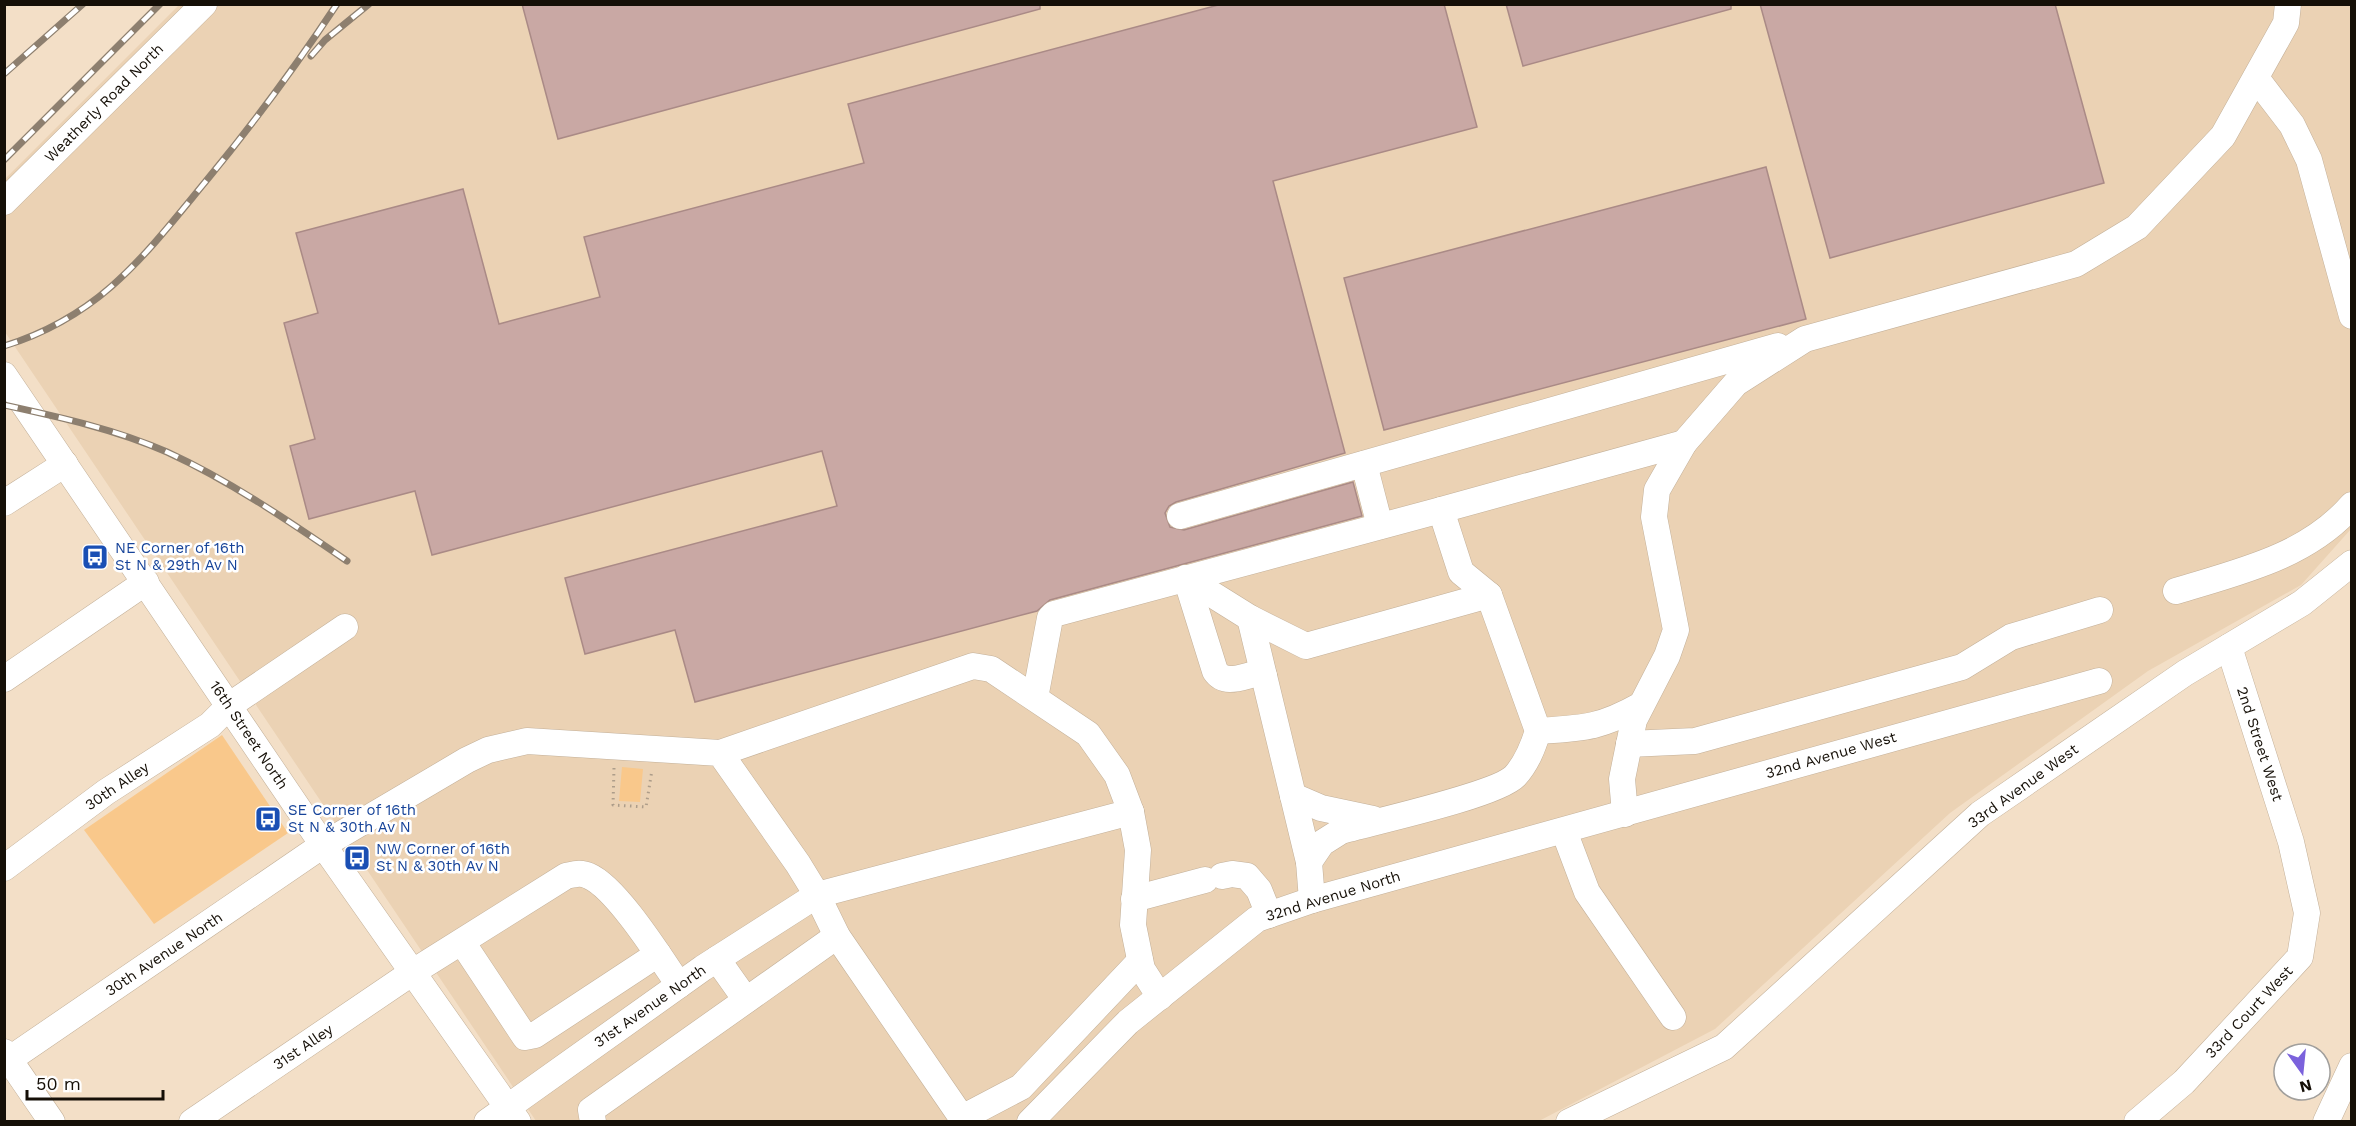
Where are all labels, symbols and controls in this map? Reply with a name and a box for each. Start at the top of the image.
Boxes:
street label: Weatherly Road North [41,40,167,166]
place label: NE Corner of 16th St N & 29th Av N [115,539,244,574]
bus stop icon: NE Corner of 16th St N & 29th Av N [80,542,110,572]
street label: 16th Street North [206,677,292,793]
street label: 2nd Street West [2233,685,2287,804]
street label: 32nd Avenue West [1764,728,1899,782]
street label: 33rd Avenue West [1964,740,2082,832]
street label: 30th Alley [82,758,153,814]
place label: SE Corner of 16th St N & 30th Av N [288,801,416,836]
bus stop icon: SE Corner of 16th St N & 30th Av N [253,804,283,834]
place label: NW Corner of 16th St N & 30th Av N [376,840,510,875]
bus stop icon: NW Corner of 16th St N & 30th Av N [342,843,372,873]
street label: 32nd Avenue North [1263,867,1403,925]
street label: 30th Avenue North [102,908,226,1000]
street label: 31st Avenue North [591,961,709,1051]
street label: 33rd Court West [2202,961,2297,1062]
street label: 31st Alley [270,1020,337,1074]
north arrow [2272,1042,2332,1102]
scale bar [27,1063,164,1101]
text: 50 m [36,1073,81,1094]
text: N [2298,1075,2314,1097]

